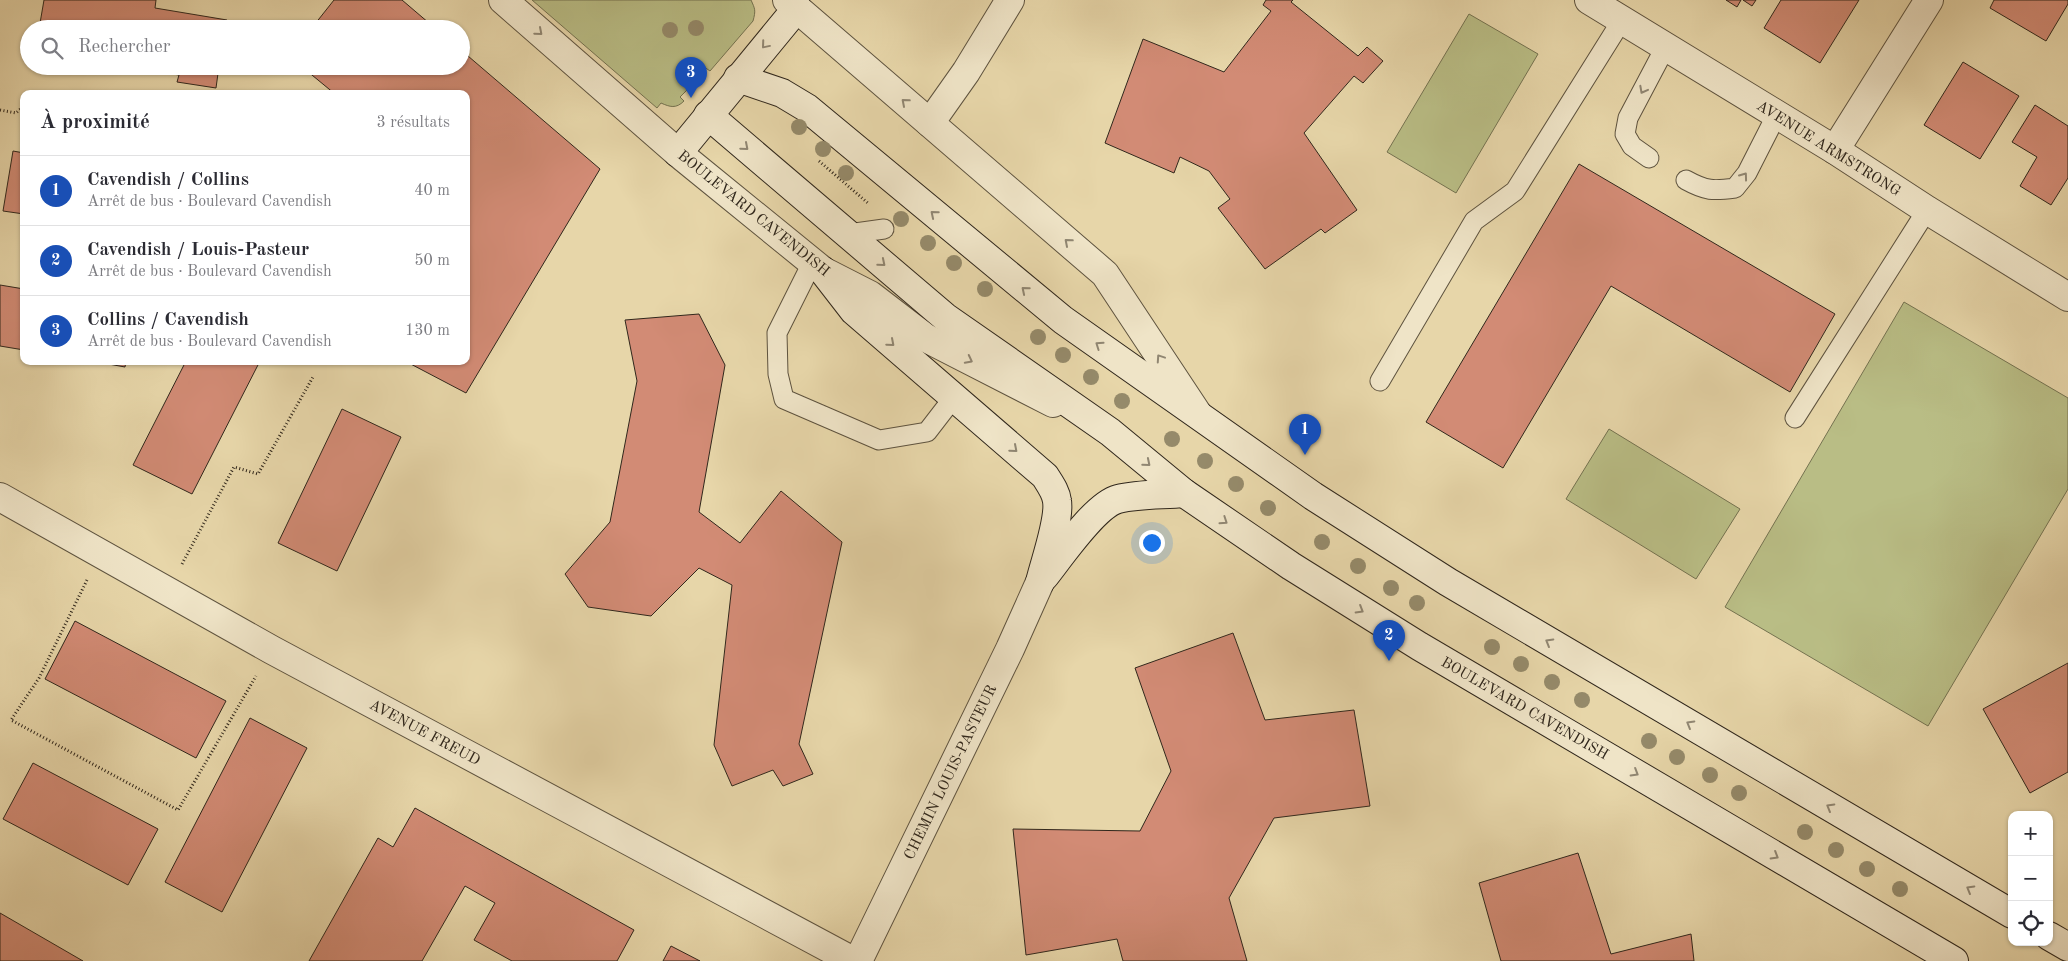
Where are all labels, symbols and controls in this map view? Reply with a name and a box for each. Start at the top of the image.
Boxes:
search box [20,20,470,75]
one-way arrow [534,26,543,35]
icon: search [38,34,66,62]
text: Rechercher [78,38,171,57]
one-way arrow [762,40,771,49]
pin: 3 [675,57,707,98]
one-way arrow [1639,84,1649,93]
one-way arrow [902,98,911,107]
street label: AVENUE ARMSTRONG [1753,99,1903,200]
text: À proximité [40,112,150,133]
text: 3 résultats [376,115,450,131]
one-way arrow [739,142,748,151]
street label: BOULEVARD CAVENDISH [674,148,832,280]
text: Cavendish / Collins [87,171,249,190]
one-way arrow [1738,172,1747,182]
text: 1 [51,183,61,199]
text: 40 m [414,183,450,199]
text: Arrêt de bus · Boulevard Cavendish [87,194,332,210]
one-way arrow [931,212,940,220]
one-way arrow [1065,239,1074,248]
text: Cavendish / Louis-Pasteur [87,241,309,260]
text: 2 [51,253,61,269]
text: 50 m [414,253,450,269]
one-way arrow [876,258,885,266]
text: Arrêt de bus · Boulevard Cavendish [87,264,332,280]
one-way arrow [1022,286,1031,295]
text: Collins / Cavendish [87,311,249,330]
text: 3 [51,323,61,339]
text: 130 m [405,323,450,339]
text: Arrêt de bus · Boulevard Cavendish [87,334,332,350]
one-way arrow [886,337,895,346]
one-way arrow [1095,342,1105,351]
one-way arrow [964,354,973,364]
one-way arrow [1157,354,1166,363]
pin: 1 [1289,414,1321,455]
one-way arrow [1009,443,1018,452]
one-way arrow [1141,457,1150,465]
one-way arrow [1218,515,1228,524]
your location [1139,530,1165,556]
one-way arrow [1354,604,1363,614]
pin: 2 [1373,620,1405,661]
one-way arrow [1546,638,1555,648]
street label: BOULEVARD CAVENDISH [1438,655,1611,764]
street label: CHEMIN LOUIS-PASTEUR [902,683,1000,862]
street label: AVENUE FREUD [366,698,482,769]
one-way arrow [1686,721,1695,731]
one-way arrow [1630,766,1639,776]
one-way arrow [1826,803,1835,813]
map controls [2008,811,2053,946]
button: + [2008,811,2053,856]
one-way arrow [1770,849,1779,859]
button: − [2008,856,2053,901]
one-way arrow [1966,885,1975,895]
button: locate [2008,901,2053,946]

